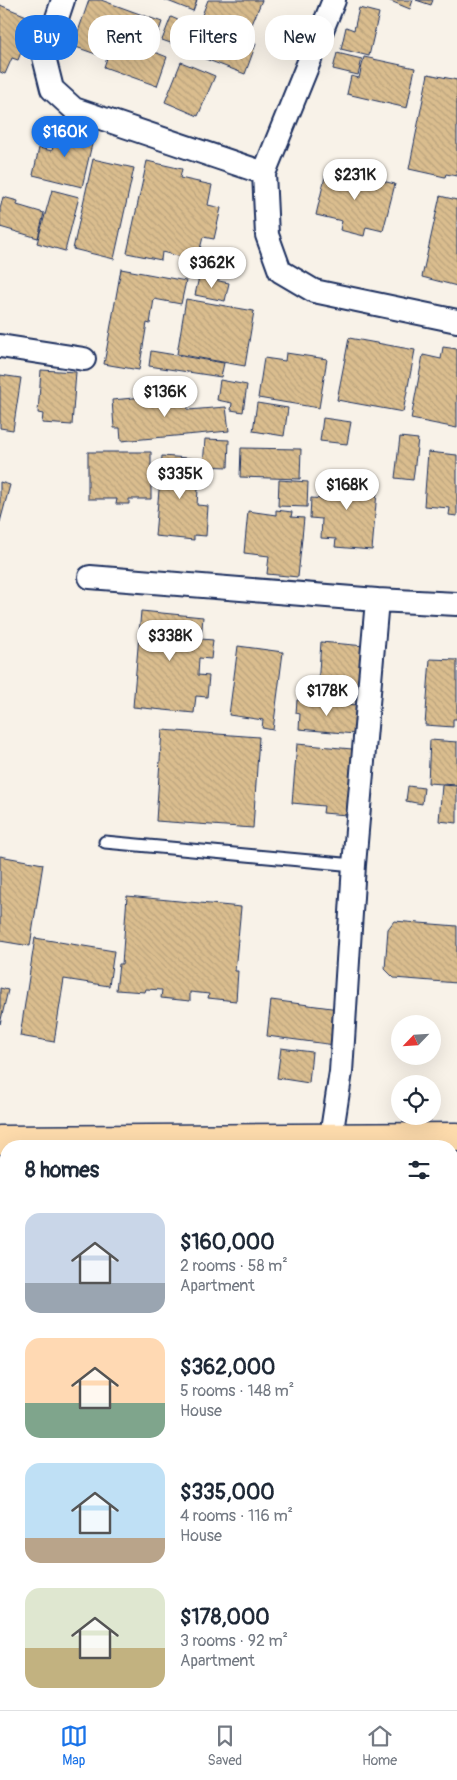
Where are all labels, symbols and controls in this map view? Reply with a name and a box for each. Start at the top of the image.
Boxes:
chip: Buy [15,15,78,60]
chip: Rent [88,15,160,60]
chip: Filters [170,15,255,60]
chip: New [265,15,334,60]
pin: $160K [30,116,100,158]
text: $160K [43,122,87,142]
pin: $231K [320,158,390,201]
text: $231K [334,165,376,185]
pin: $362K [177,246,247,289]
text: $362K [189,253,235,273]
pin: $136K [130,376,200,418]
text: $136K [144,382,186,402]
pin: $335K [145,458,215,500]
text: $335K [158,464,202,484]
pin: $168K [312,468,382,511]
text: $168K [326,475,368,495]
pin: $338K [135,620,205,662]
text: $338K [148,626,192,646]
pin: $178K [292,674,362,717]
text: $178K [306,681,348,701]
north arrow [391,1015,441,1065]
map controls [391,1015,441,1125]
button: locate [391,1075,441,1125]
icon: filters [405,1156,433,1184]
text: 8 homes [25,1157,99,1184]
text: $160,000 [180,1229,275,1256]
icon: home [65,1233,125,1293]
text: 2 rooms · 58 m² [180,1256,288,1276]
text: Apartment [180,1276,255,1296]
text: $362,000 [180,1354,275,1381]
icon: home [65,1358,125,1418]
text: 5 rooms · 148 m² [180,1381,294,1401]
text: House [180,1401,222,1421]
text: $335,000 [180,1479,275,1506]
icon: home [65,1483,125,1543]
text: 4 rooms · 116 m² [180,1506,293,1526]
text: House [180,1526,222,1546]
text: $178,000 [180,1604,270,1631]
icon: home [65,1608,125,1668]
text: 3 rooms · 92 m² [180,1631,288,1651]
text: Apartment [180,1651,255,1671]
tab: Map [60,1722,88,1769]
tab: Saved [207,1722,242,1769]
tab: Home [362,1722,397,1769]

